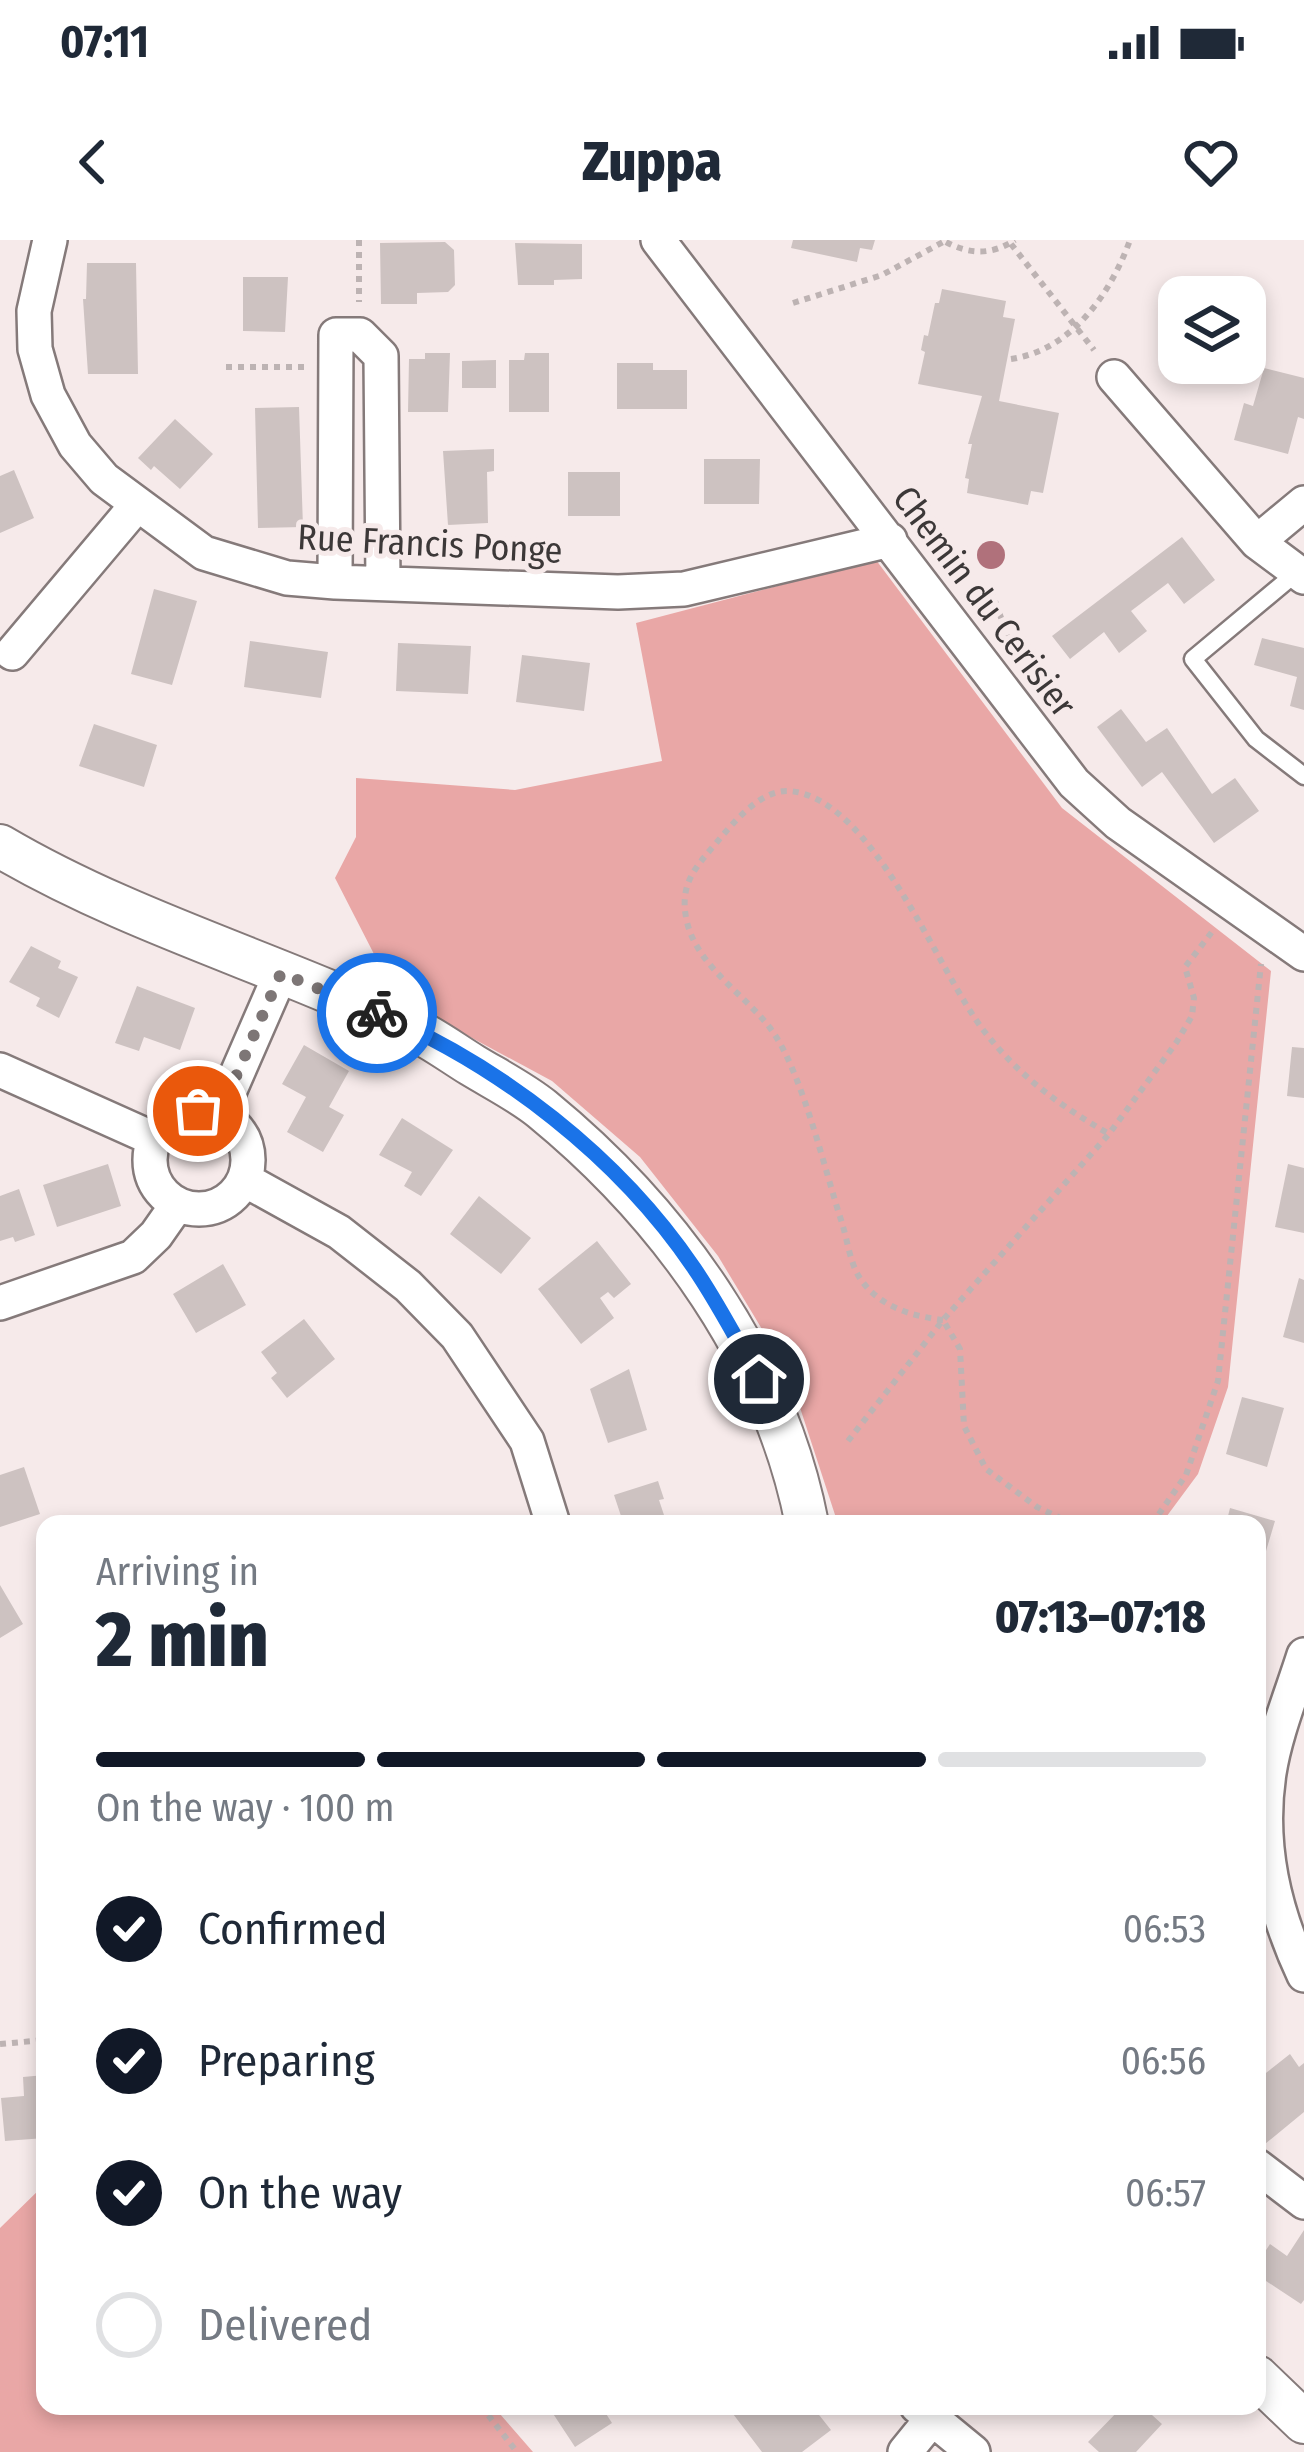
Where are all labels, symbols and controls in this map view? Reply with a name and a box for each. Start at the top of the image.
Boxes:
text: 07:11 [60,15,149,69]
icon: back [60,129,126,195]
icon: heart [1178,129,1244,195]
text: Zuppa [582,130,722,194]
map controls [1158,276,1266,384]
button: layers [1158,276,1266,384]
street label: Chemin du Cerisier [883,478,1085,726]
street label: Rue Francis Ponge [296,515,564,573]
courier [317,953,437,1073]
icon: bike [344,980,410,1046]
pin [147,1060,249,1162]
icon: bag [165,1078,231,1144]
pin [708,1328,810,1430]
icon: home [726,1346,792,1412]
text: Arriving in [96,1549,259,1595]
text: 07:13–07:18 [995,1590,1206,1644]
text: 2 min [96,1593,269,1687]
text: On the way · 100 m [96,1785,395,1831]
icon: check [96,1896,162,1962]
text: Confirmed [198,1902,388,1956]
text: 06:53 [1123,1906,1206,1952]
icon: check [96,2028,162,2094]
text: Preparing [198,2034,375,2088]
text: 06:56 [1121,2038,1206,2084]
icon: check [96,2160,162,2226]
text: On the way [198,2166,402,2220]
text: 06:57 [1125,2170,1206,2216]
text: Delivered [198,2298,372,2352]

